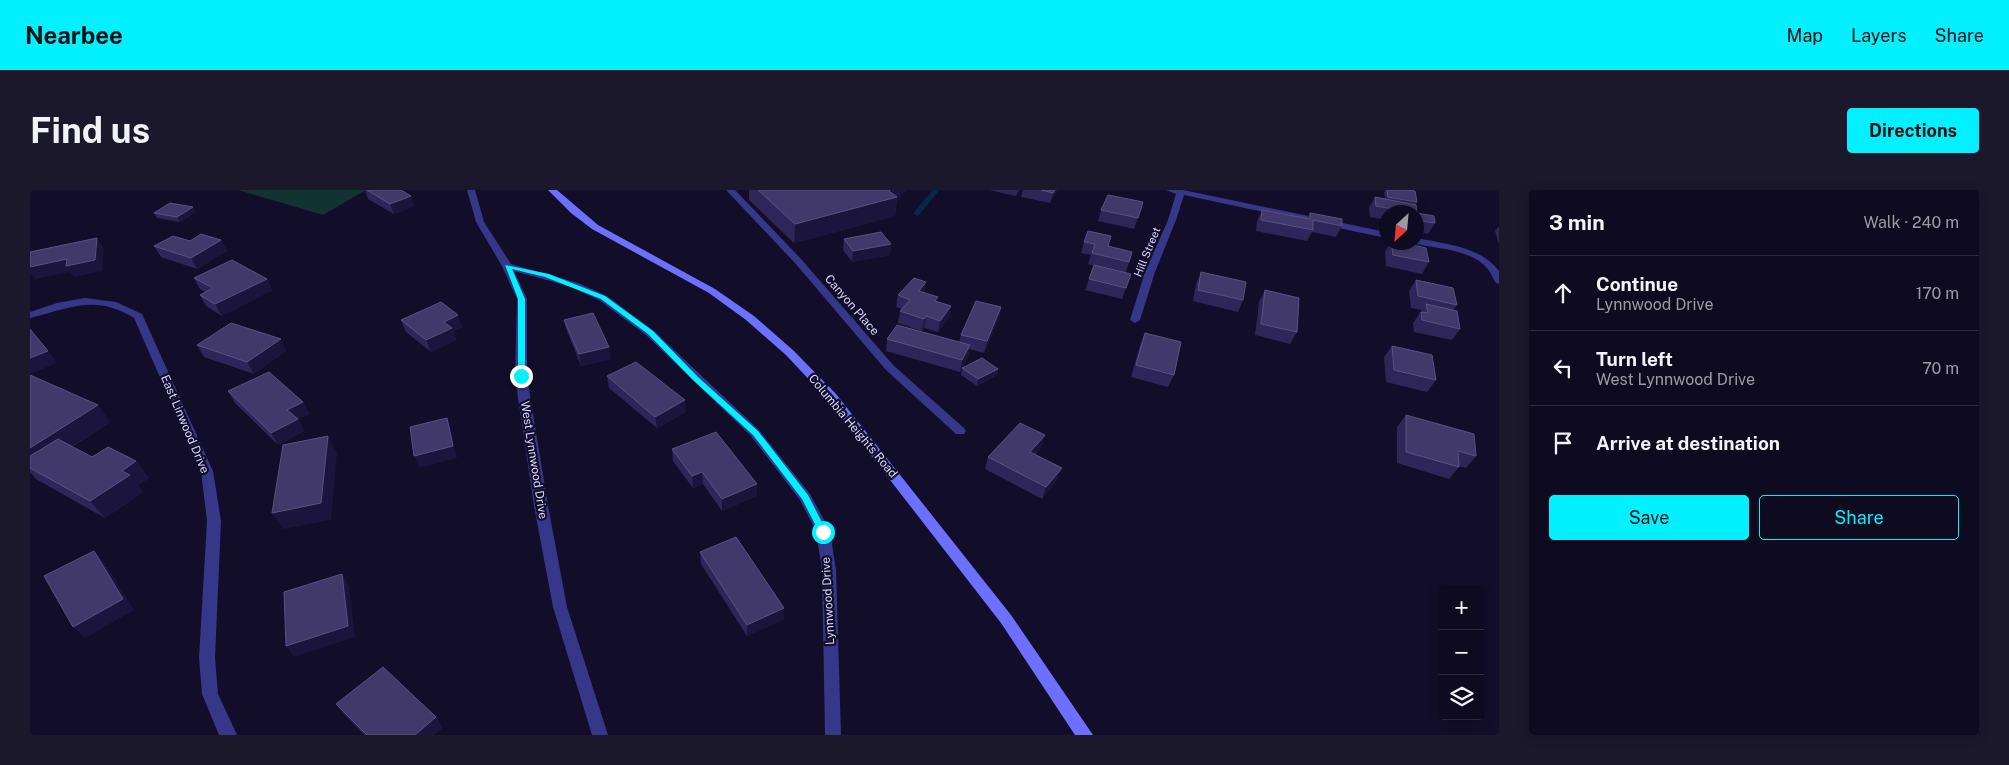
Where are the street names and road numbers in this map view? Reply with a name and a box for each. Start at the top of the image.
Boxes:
street label: Hill Street [1132,225,1162,279]
street label: Canyon Place [822,272,882,338]
street label: Columbia Heights Road [806,371,900,481]
street label: East Linwood Drive [158,373,212,476]
street label: West Lynnwood Drive [518,400,550,520]
street label: Lynnwood Drive [819,556,837,645]

